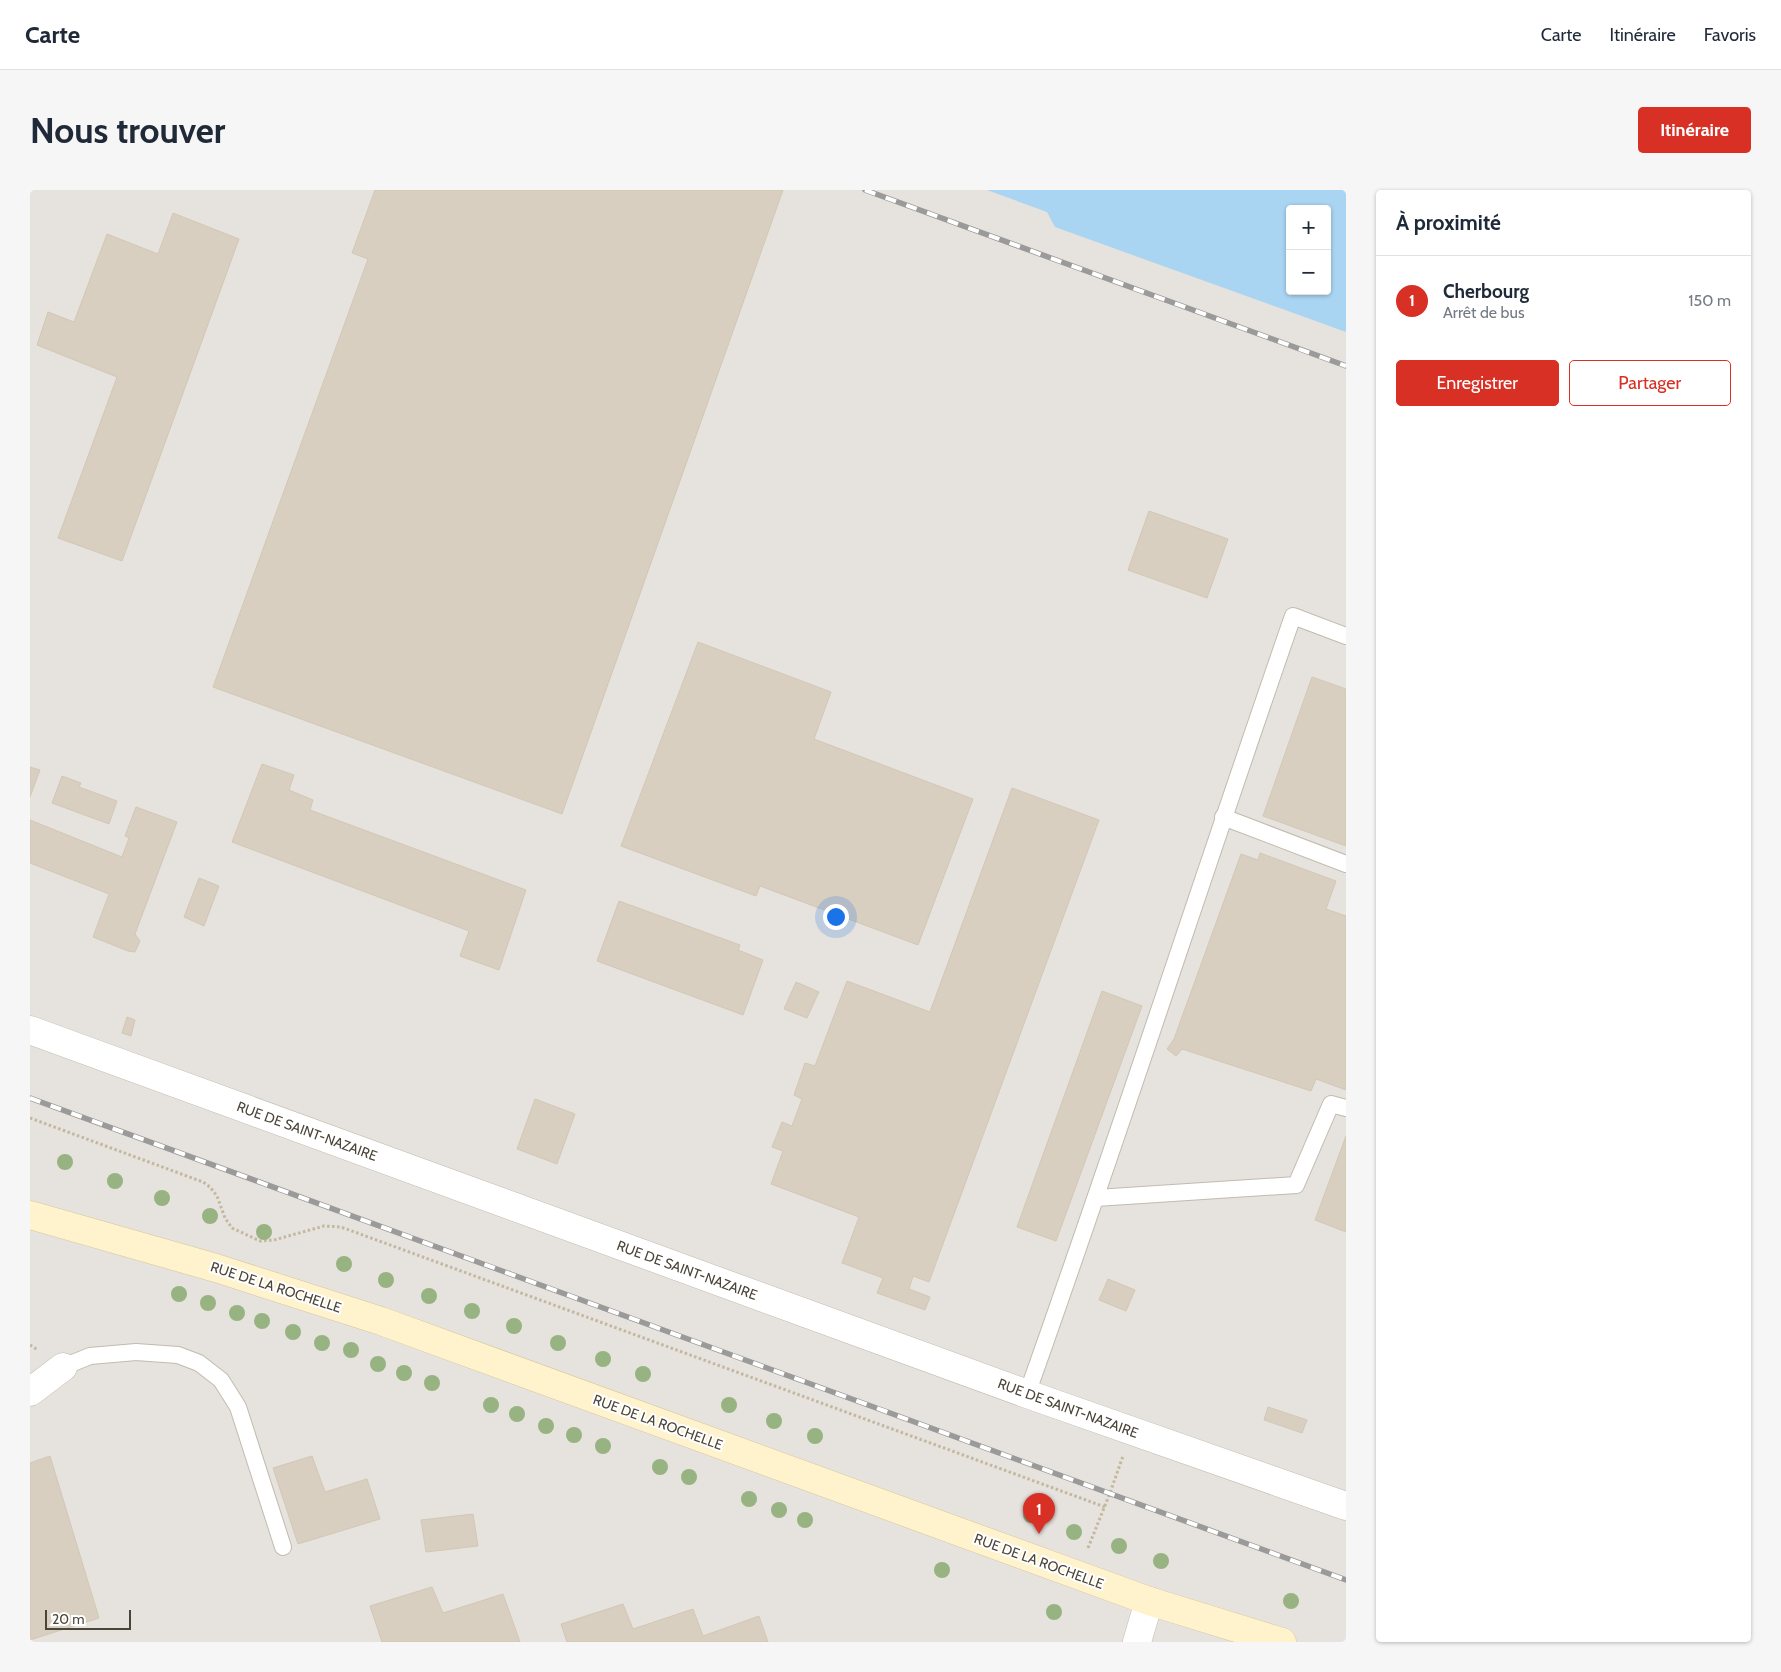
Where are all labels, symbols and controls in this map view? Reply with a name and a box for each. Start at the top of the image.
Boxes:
text: Carte [25,20,80,49]
text: Carte [1541,24,1581,46]
text: Itinéraire [1609,24,1676,46]
text: Favoris [1704,24,1756,46]
button: Itinéraire [1638,107,1751,153]
text: Nous trouver [30,109,225,152]
map controls [1286,205,1331,295]
button: + [1286,205,1331,250]
text: À proximité [1396,210,1501,235]
button: − [1286,250,1331,295]
text: Cherbourg [1443,280,1529,303]
text: 1 [1409,291,1415,310]
text: 150 m [1688,291,1731,310]
text: Arrêt de bus [1443,303,1525,322]
button: Enregistrer [1396,360,1559,406]
button: Partager [1569,360,1731,406]
your location [823,904,849,930]
street label: RUE DE SAINT-NAZAIRE [234,1097,380,1165]
street label: RUE DE SAINT-NAZAIRE [614,1236,760,1304]
street label: RUE DE LA ROCHELLE [208,1257,344,1317]
street label: RUE DE SAINT-NAZAIRE [995,1374,1141,1442]
street label: RUE DE LA ROCHELLE [591,1390,725,1454]
pin: 1 [1023,1493,1055,1534]
street label: RUE DE LA ROCHELLE [972,1529,1106,1593]
scale bar [45,1607,131,1630]
text: 20 m [52,1610,85,1628]

